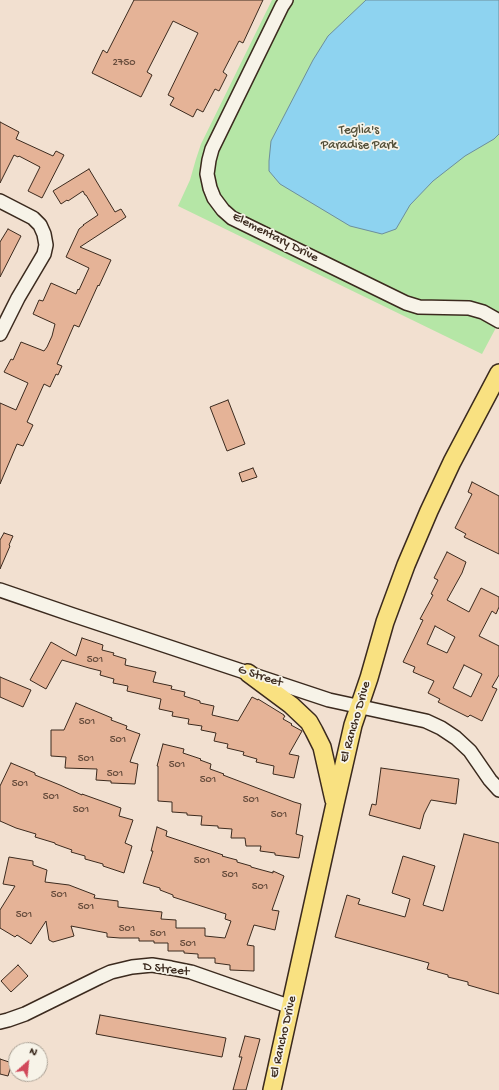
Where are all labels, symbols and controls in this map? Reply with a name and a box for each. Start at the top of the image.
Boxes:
house number: 2750 [112,56,136,70]
park label: Teglia's Paradise Park [321,123,397,154]
street label: Elementary Drive [229,210,321,266]
house number: 501 [87,653,103,667]
street label: G Street [236,662,284,692]
street label: El Rancho Drive [337,680,375,764]
house number: 501 [79,715,95,729]
house number: 501 [110,733,126,747]
house number: 501 [78,752,94,766]
house number: 501 [169,758,185,772]
house number: 501 [107,767,123,781]
house number: 501 [200,773,216,787]
house number: 501 [12,777,28,791]
house number: 501 [43,790,59,804]
house number: 501 [243,793,259,807]
house number: 501 [73,803,89,817]
house number: 501 [271,808,287,822]
house number: 501 [194,854,210,868]
house number: 501 [222,868,238,882]
house number: 501 [252,880,268,894]
house number: 501 [51,888,67,902]
house number: 501 [78,900,94,914]
house number: 501 [16,908,32,922]
house number: 501 [119,922,135,936]
house number: 501 [150,927,166,941]
house number: 501 [180,937,196,951]
street label: D Street [142,959,190,981]
street label: El Rancho Drive [267,994,301,1080]
north arrow [8,1042,48,1082]
text: N [27,1045,39,1059]

